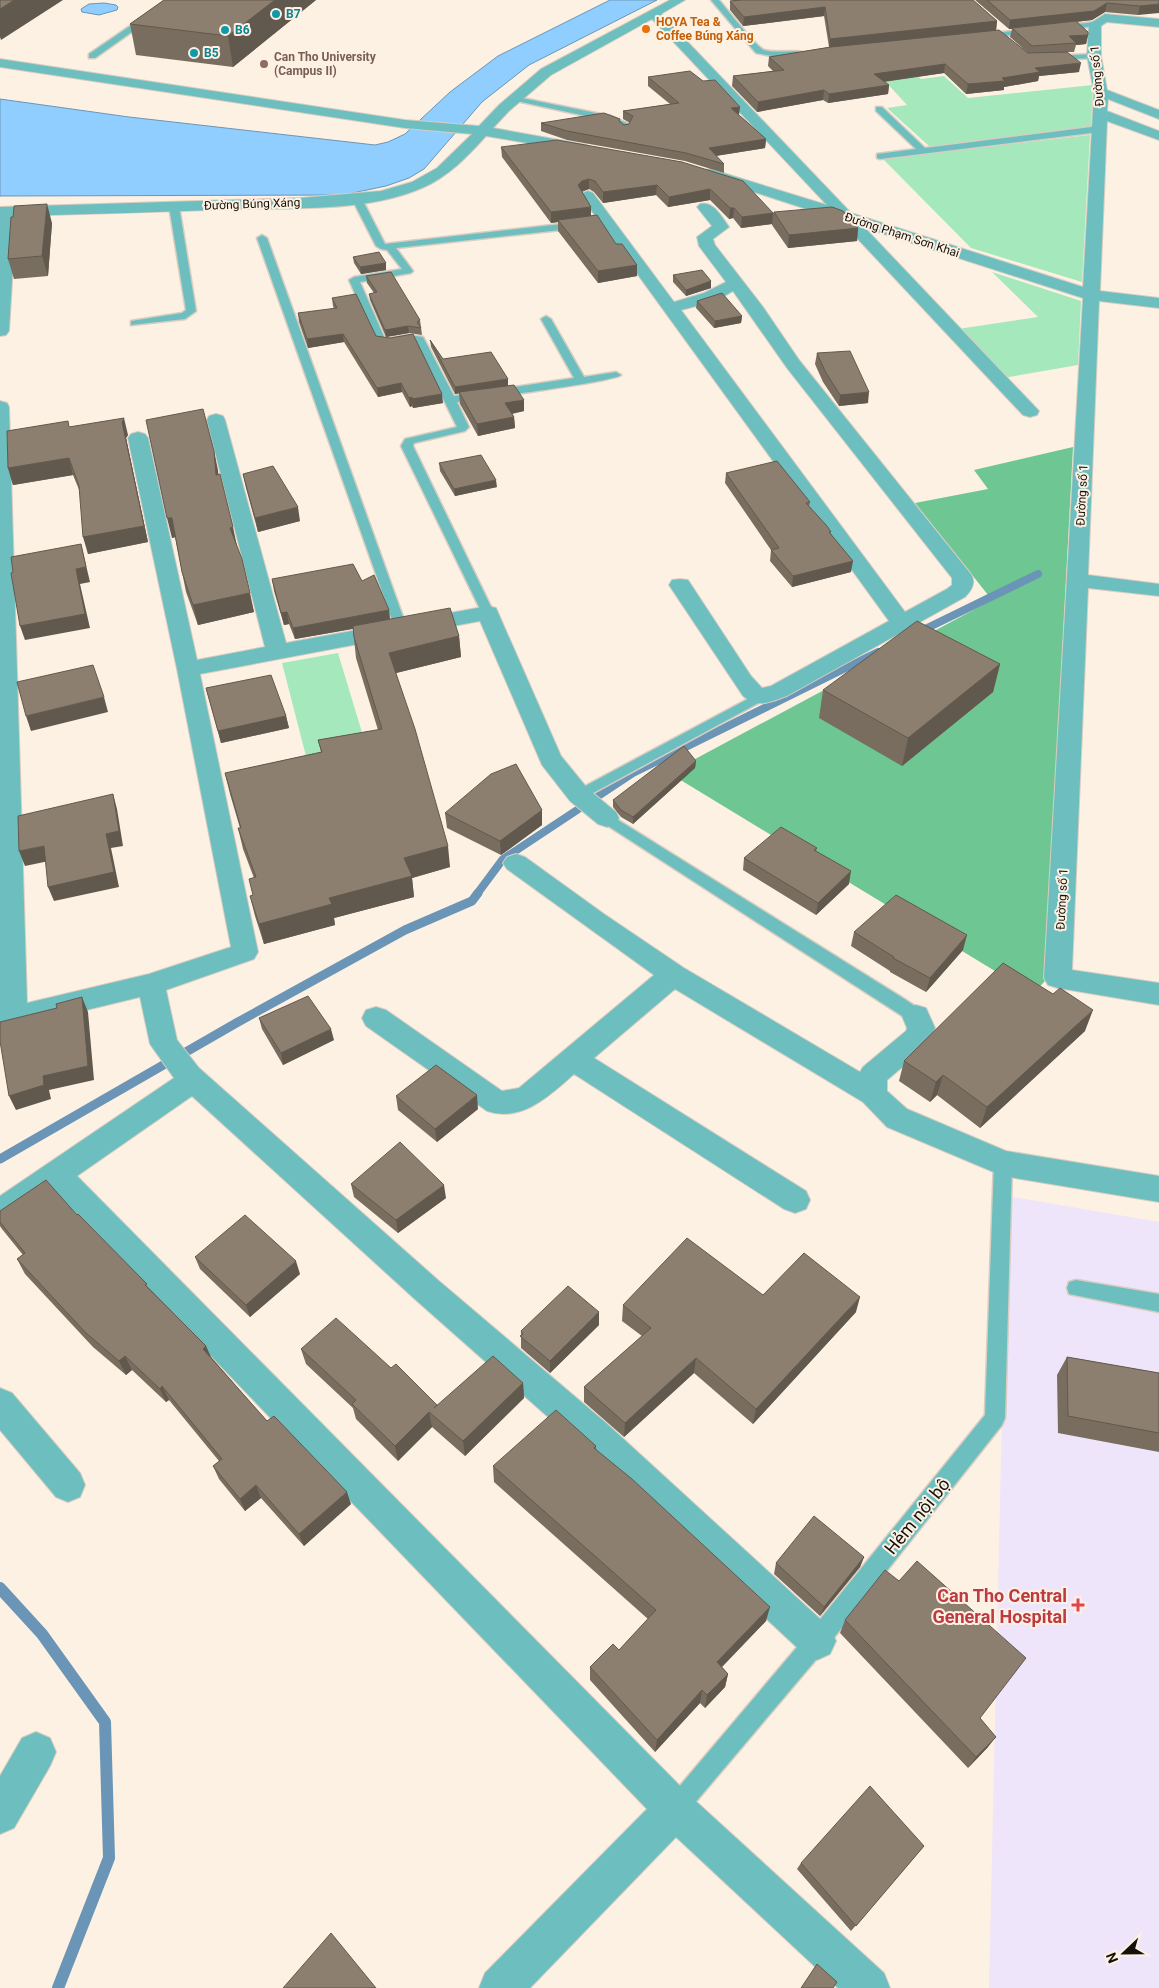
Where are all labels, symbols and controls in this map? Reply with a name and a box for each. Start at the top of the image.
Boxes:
place label: B7 [286,7,301,21]
marker: B7 [270,8,282,20]
place label: HOYA Tea & Coffee Búng Xáng [656,15,754,43]
place label: B6 [235,23,250,37]
marker: HOYA Tea & Coffee Búng Xáng [640,23,652,35]
marker: B6 [219,24,231,36]
street label: Đường số 1 [1087,45,1107,107]
place label: B5 [204,46,219,60]
marker: B5 [188,47,200,59]
place label: Can Tho University (Campus II) [274,50,377,78]
marker: Can Tho University (Campus II) [258,58,270,70]
street label: Đường Búng Xáng [204,195,300,213]
street label: Đường Phạm Sơn Khai [843,210,961,260]
street label: Đường số 1 [1073,464,1091,526]
street label: Đường số 1 [1053,868,1071,930]
street label: Hẻm nội bộ [880,1474,954,1558]
place label: Can Tho Central General Hospital [933,1585,1067,1627]
marker: Can Tho Central General Hospital [1071,1598,1085,1612]
north arrow [1099,1928,1149,1978]
text: N [1103,1950,1121,1965]

